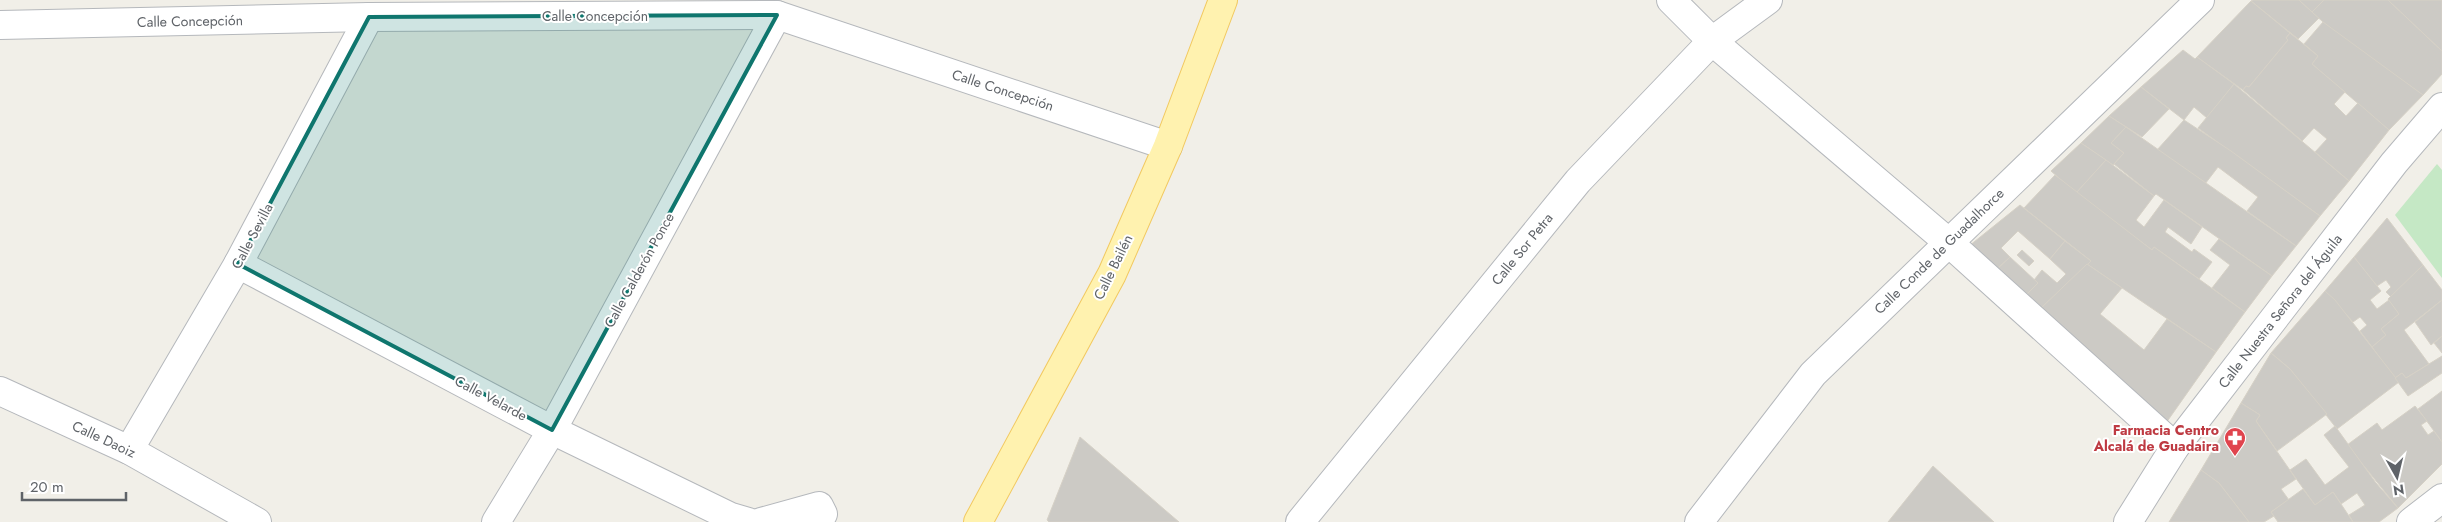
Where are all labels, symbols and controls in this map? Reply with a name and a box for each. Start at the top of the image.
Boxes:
street label: Calle Concepción [542,6,648,26]
street label: Calle Concepción [137,10,243,32]
street label: Calle Concepción [950,64,1056,116]
street label: Calle Conde de Guadalhorce [1870,183,2008,319]
street label: Calle Sevilla [226,200,278,272]
street label: Calle Calderón Ponce [599,209,679,331]
street label: Calle Sor Petra [1487,209,1557,289]
street label: Calle Nuestra Señora del Águila [2213,230,2347,392]
street label: Calle Bailén [1089,231,1137,303]
street label: Calle Velarde [451,371,531,425]
street label: Calle Daoiz [69,416,140,463]
place label: Farmacia Centro Alcalá de Guadaira [2093,420,2219,456]
pharmacy icon: Farmacia Centro Alcalá de Guadaira [2223,426,2247,457]
north arrow [2372,452,2422,502]
scale bar [22,470,126,502]
text: 20 m [30,476,64,498]
text: N [2392,479,2406,501]

